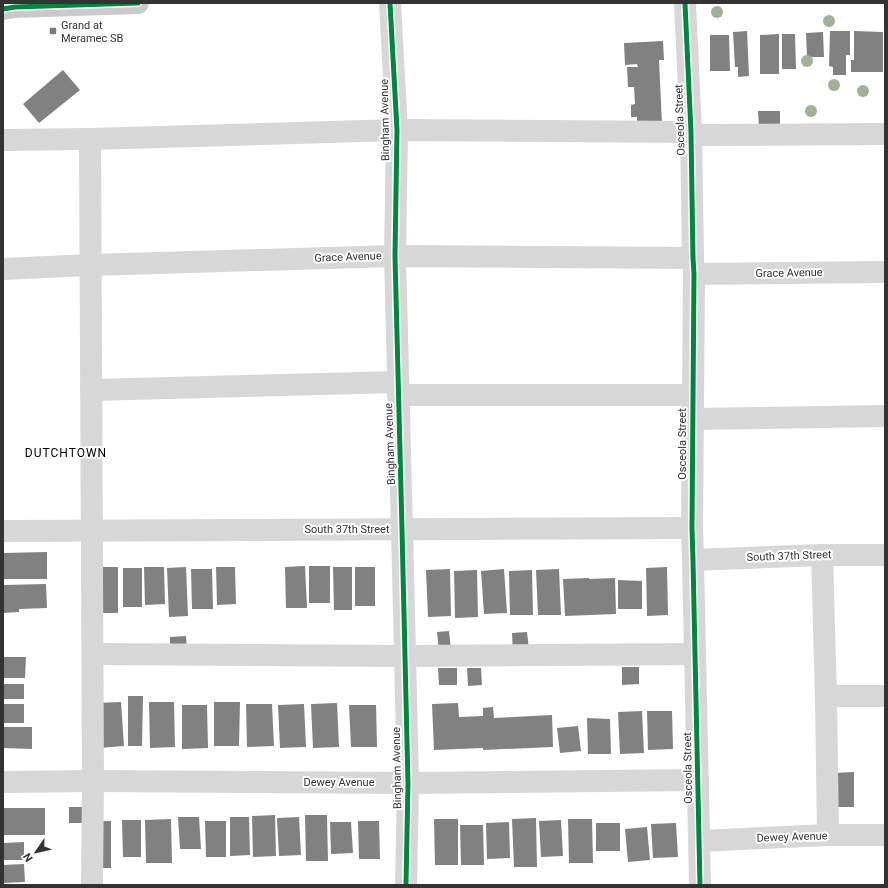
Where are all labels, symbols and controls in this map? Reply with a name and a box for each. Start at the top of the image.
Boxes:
place label: Grand at Meramec SB [61,19,123,45]
marker: Grand at Meramec SB [48,26,58,36]
street label: Bingham Avenue [378,79,392,161]
street label: Osceola Street [672,84,688,156]
street label: Grace Avenue [314,249,382,265]
street label: Grace Avenue [755,266,823,280]
street label: Bingham Avenue [382,403,398,485]
street label: Osceola Street [676,408,689,480]
district label: DUTCHTOWN [25,446,107,460]
street label: South 37th Street [304,523,390,536]
street label: South 37th Street [746,548,832,564]
street label: Bingham Avenue [390,727,404,809]
street label: Osceola Street [681,732,695,804]
street label: Dewey Avenue [304,776,375,789]
street label: Dewey Avenue [756,829,828,845]
north arrow [16,832,56,872]
text: N [20,850,36,864]

